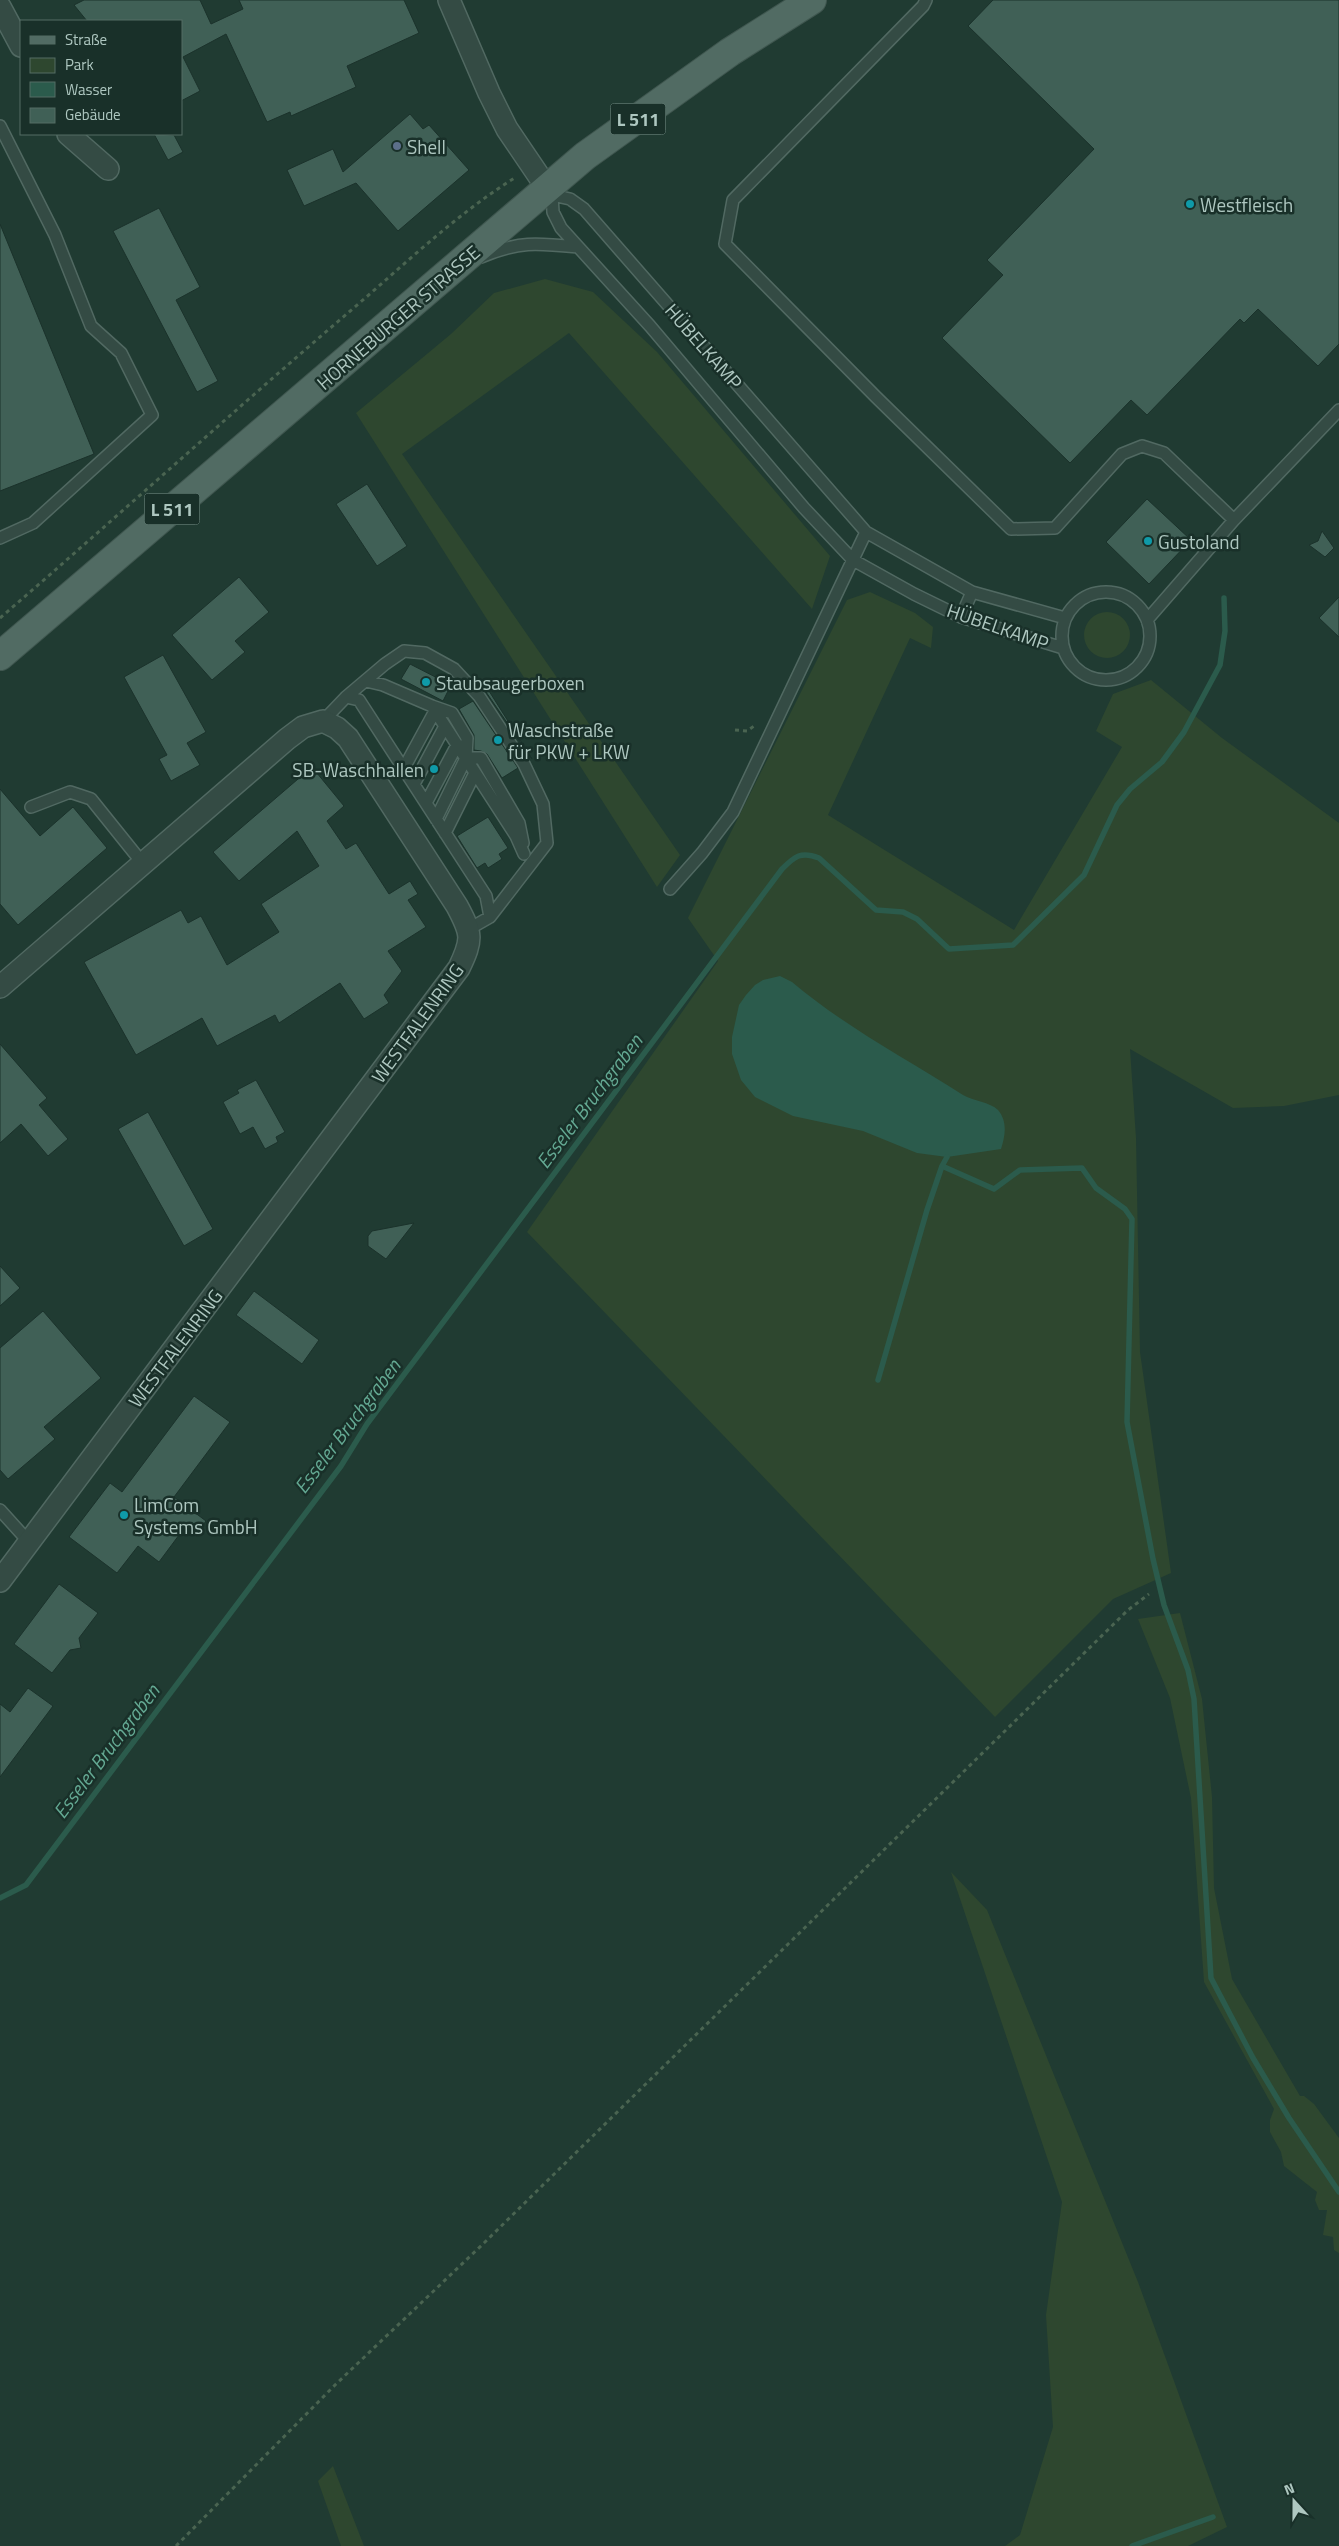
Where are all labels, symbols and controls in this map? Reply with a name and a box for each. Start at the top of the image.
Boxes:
legend [20,20,182,135]
text: Straße [65,28,107,51]
text: Park [65,53,94,76]
text: Wasser [65,78,112,101]
text: Gebäude [65,103,121,126]
road number: L 511 [610,104,666,134]
place label: Shell [407,132,446,161]
marker: Shell [391,140,403,152]
place label: Westfleisch [1200,190,1293,219]
marker: Westfleisch [1184,198,1196,210]
street label: HORNEBURGER STRASSE [310,238,486,396]
street label: HÜBELKAMP [658,297,750,395]
road number: L 511 [144,494,200,524]
place label: Gustoland [1158,527,1240,556]
marker: Gustoland [1142,535,1154,547]
street label: HÜBELKAMP [943,595,1053,657]
place label: Staubsaugerboxen [436,668,585,697]
marker: Staubsaugerboxen [420,676,432,688]
place label: Waschstraße für PKW + LKW [508,715,630,766]
marker: Waschstraße für PKW + LKW [492,734,504,746]
place label: SB-Waschhallen [292,755,424,784]
marker: SB-Waschhallen [428,763,440,775]
street label: WESTFALENRING [364,957,470,1089]
water label: Esseler Bruchgraben [528,1026,651,1175]
street label: WESTFALENRING [121,1283,229,1413]
water label: Esseler Bruchgraben [286,1351,409,1500]
place label: LimCom Systems GmbH [134,1490,257,1541]
marker: LimCom Systems GmbH [118,1509,130,1521]
water label: Esseler Bruchgraben [45,1676,168,1825]
north arrow [1269,2476,1319,2526]
text: N [1281,2477,1297,2500]

